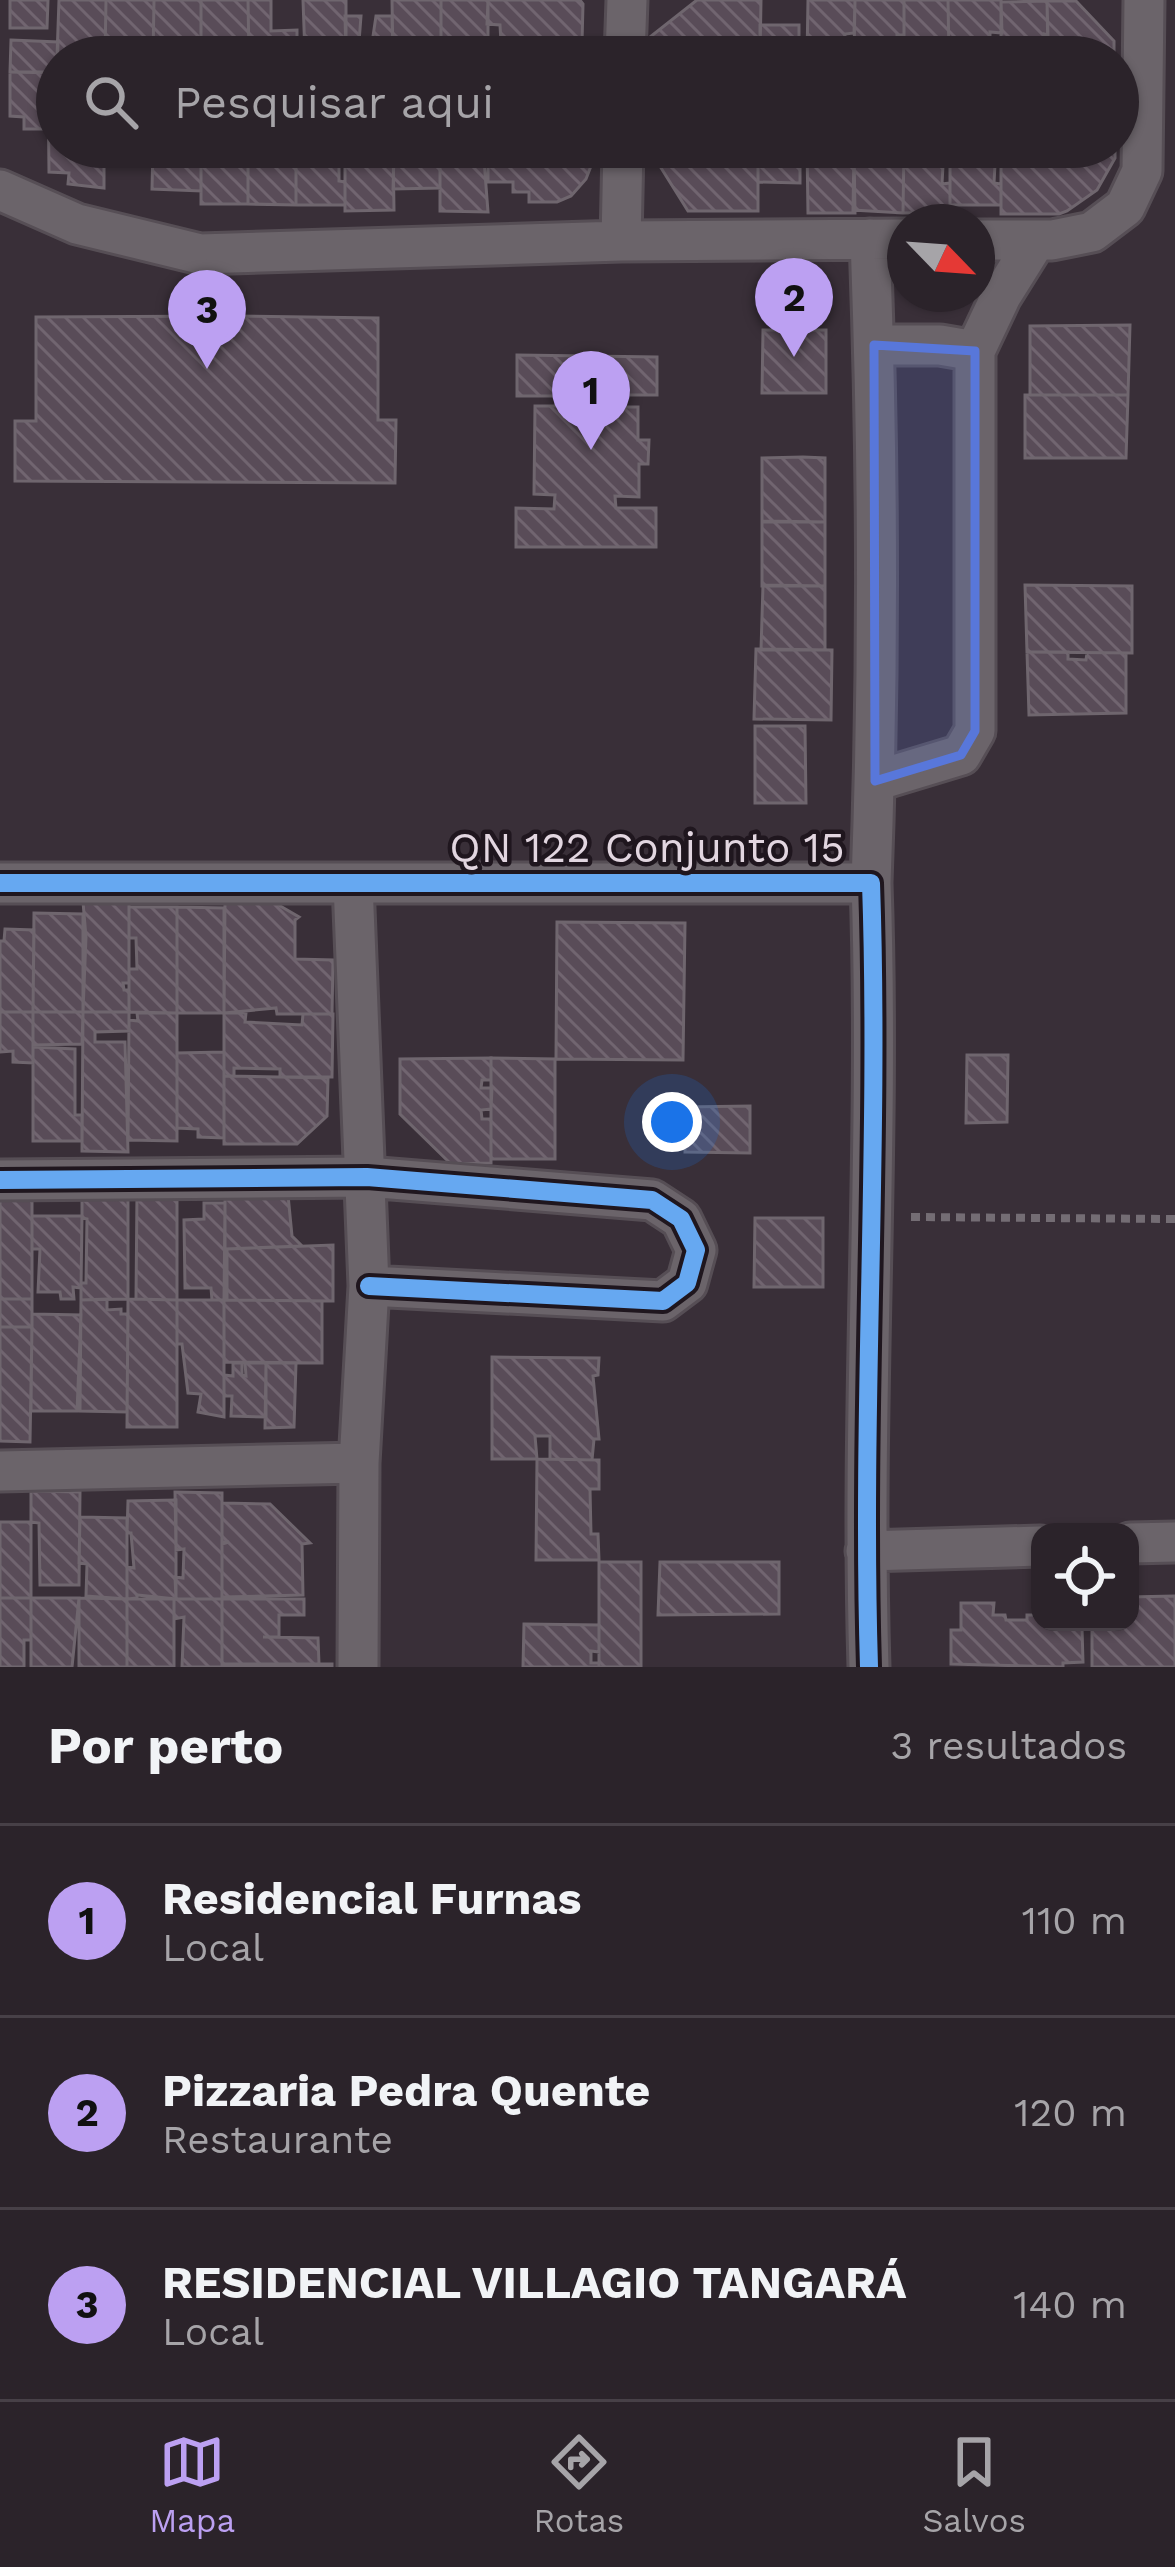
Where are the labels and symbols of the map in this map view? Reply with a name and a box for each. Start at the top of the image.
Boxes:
north arrow [887,204,995,312]
pin: 2 [755,258,833,357]
pin: 3 [168,270,246,369]
pin: 1 [552,351,630,450]
street label: QN 122 Conjunto 15 [449,823,845,872]
your location [642,1092,702,1152]

